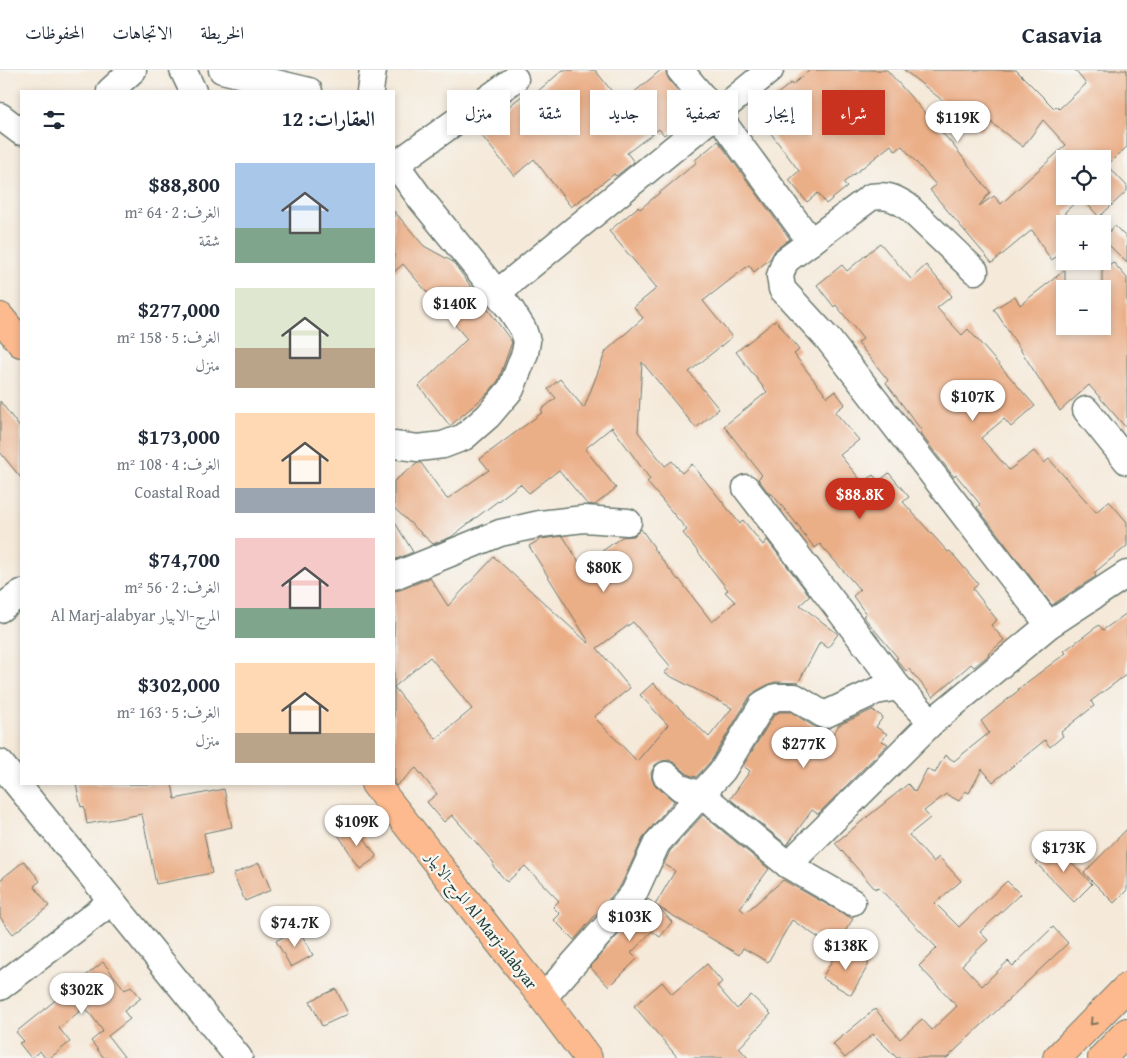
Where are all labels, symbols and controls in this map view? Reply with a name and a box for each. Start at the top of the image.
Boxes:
text: Casavia [1022,17,1102,52]
text: المحفوظات [25,19,84,46]
text: الاتجاهات [112,19,172,46]
text: الخريطة [200,19,244,46]
chip: منزل [447,90,510,135]
chip: شقة [520,90,580,135]
chip: جديد [590,90,657,135]
chip: تصفية [667,90,738,135]
chip: إيجار [748,90,812,135]
chip: شراء [822,90,885,135]
pin: $119K [923,100,993,143]
text: العقارات: 12 [282,103,375,134]
text: $119K [936,105,980,129]
icon: filters [40,106,68,134]
map controls [1056,150,1111,335]
button: locate [1056,150,1111,205]
text: $88,800 [149,169,220,200]
icon: home [275,183,335,243]
text: الغرف: 2 · 64 m² [124,200,220,224]
button: + [1056,215,1111,270]
text: شقة [199,228,220,252]
button: − [1056,280,1111,335]
pin: $140K [420,286,490,329]
text: $140K [433,291,477,315]
text: $277,000 [138,294,220,325]
icon: home [275,308,335,368]
text: الغرف: 5 · 158 m² [117,325,220,349]
text: منزل [195,353,220,377]
pin: $107K [938,380,1008,422]
text: $107K [951,384,995,408]
text: $173,000 [138,421,220,452]
icon: home [275,433,335,493]
text: الغرف: 4 · 108 m² [117,452,220,476]
pin: $88.8K [819,478,901,520]
text: Coastal Road [135,480,220,504]
text: $88.8K [836,482,884,506]
text: $74,700 [149,544,220,575]
pin: $80K [574,550,634,593]
text: $80K [587,555,621,579]
icon: home [275,558,335,618]
text: الغرف: 2 · 56 m² [124,575,220,599]
text: المرج-الابيار Al Marj-alabyar [51,603,220,627]
text: $302,000 [138,669,220,700]
icon: home [275,683,335,743]
text: الغرف: 5 · 163 m² [117,700,220,724]
pin: $277K [769,726,839,769]
text: منزل [195,728,220,752]
text: $277K [782,731,826,755]
pin: $109K [322,804,392,847]
text: $109K [335,809,379,833]
pin: $173K [1029,830,1099,873]
text: $173K [1042,835,1086,859]
street label: المرج-الابيار Al Marj-alabyar [417,844,544,996]
pin: $103K [595,900,665,942]
text: $103K [608,904,652,928]
pin: $74.7K [254,906,336,948]
text: $74.7K [271,910,319,934]
pin: $138K [811,928,881,971]
text: $138K [824,933,868,957]
pin: $302K [47,972,117,1015]
text: $302K [60,977,104,1001]
one-way arrow [1090,1016,1099,1025]

